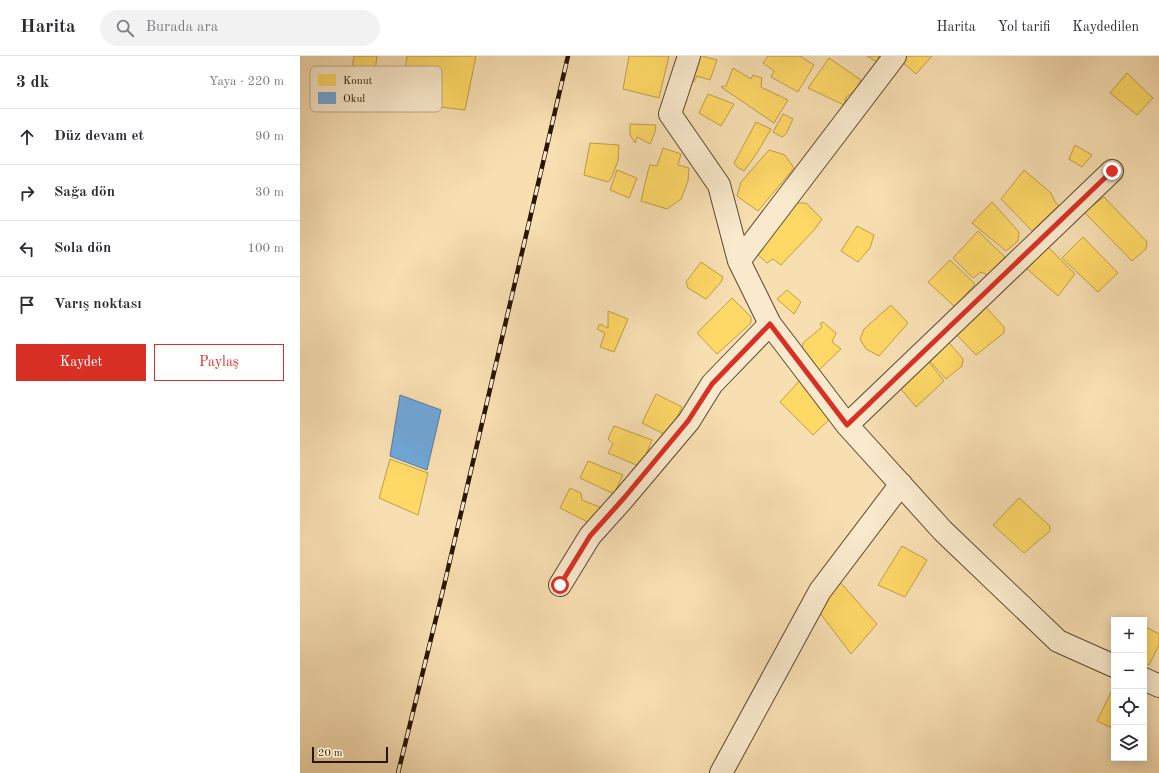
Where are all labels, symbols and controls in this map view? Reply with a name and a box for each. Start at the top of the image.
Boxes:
search box [100,10,380,46]
icon: search [114,17,136,39]
text: Harita [20,18,76,37]
text: Burada ara [146,20,218,35]
text: Harita [936,20,976,34]
text: Yol tarifi [998,20,1050,34]
text: Kaydedilen [1072,20,1139,34]
legend [310,66,442,112]
text: 3 dk [16,74,49,91]
text: Yaya · 220 m [209,75,284,88]
text: Konut [343,76,373,87]
text: Okul [343,94,365,105]
icon: ahead [16,126,38,148]
text: Düz devam et [54,129,144,144]
text: 90 m [255,130,284,143]
route end [1103,162,1121,180]
icon: right [16,182,38,204]
text: Sağa dön [54,185,115,200]
text: 30 m [255,186,284,199]
icon: left [16,238,38,260]
text: Sola dön [54,241,111,256]
text: 100 m [247,242,284,255]
icon: arrive [16,294,38,316]
text: Varış noktası [54,297,142,312]
button: Kaydet [16,344,146,381]
button: Paylaş [154,344,284,381]
route start [551,576,569,594]
map controls [1111,617,1147,761]
button: + [1111,617,1147,653]
button: − [1111,653,1147,689]
button: locate [1111,689,1147,725]
button: layers [1111,725,1147,761]
scale bar [312,745,388,764]
text: 20 m [318,748,343,759]

